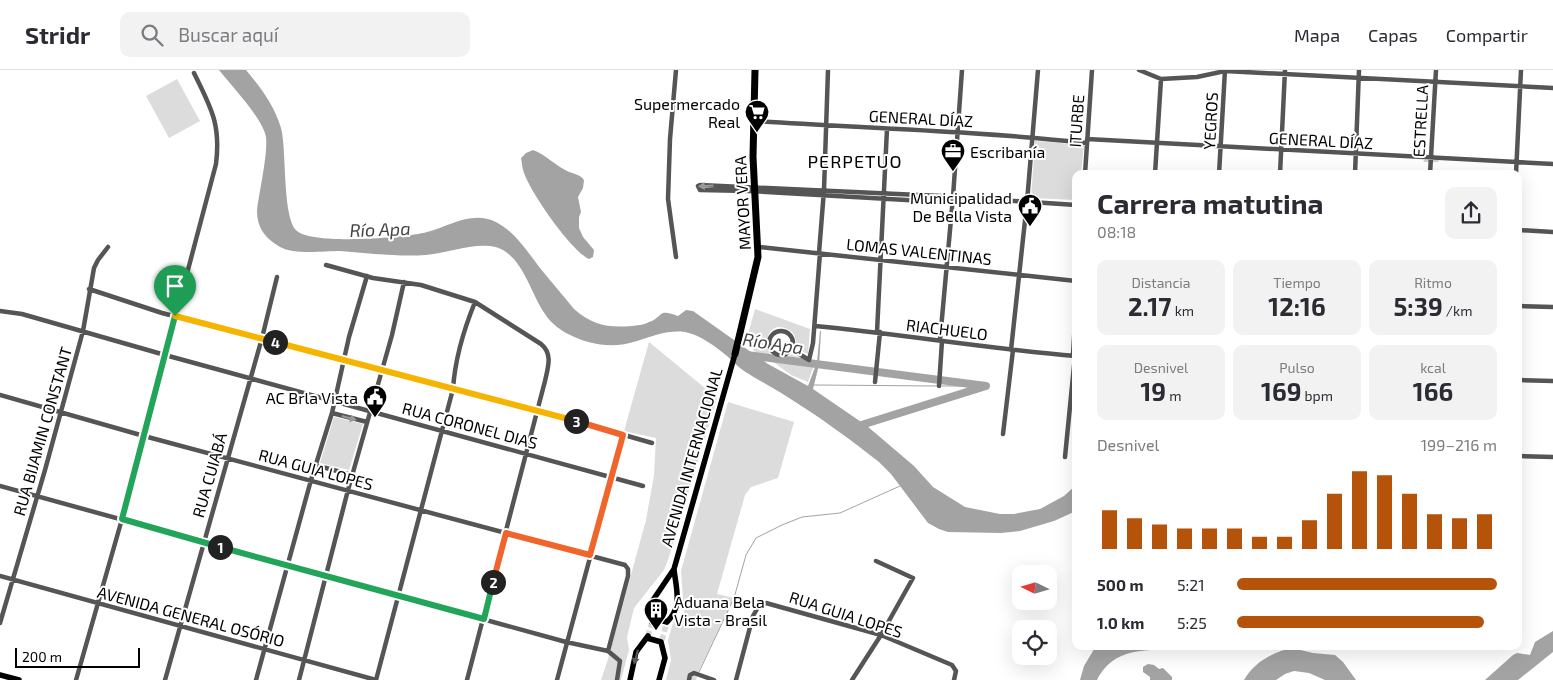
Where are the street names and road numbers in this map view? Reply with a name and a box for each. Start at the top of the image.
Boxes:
street label: ESTRELLA [1409,84,1431,158]
street label: YEGROS [1199,92,1221,150]
street label: ITURBE [1065,94,1087,148]
street label: GENERAL DÍAZ [868,106,974,130]
street label: GENERAL DÍAZ [1268,128,1374,152]
street label: MAYOR VERA [730,155,754,251]
street label: LOMAS VALENTINAS [845,234,993,268]
street label: RIACHUELO [905,315,989,343]
street label: RUA BIJAMIN CONSTANT [9,344,75,518]
street label: AVENIDA INTERNACIONAL [656,365,726,549]
street label: RUA CORONEL DIAS [400,398,540,452]
street label: RUA CUIABÁ [188,430,230,520]
street label: RUA GUIA LOPES [257,445,375,493]
street label: AVENIDA GENERAL OSÓRIO [95,582,287,650]
street label: RUA GUIA LOPES [787,587,905,641]

